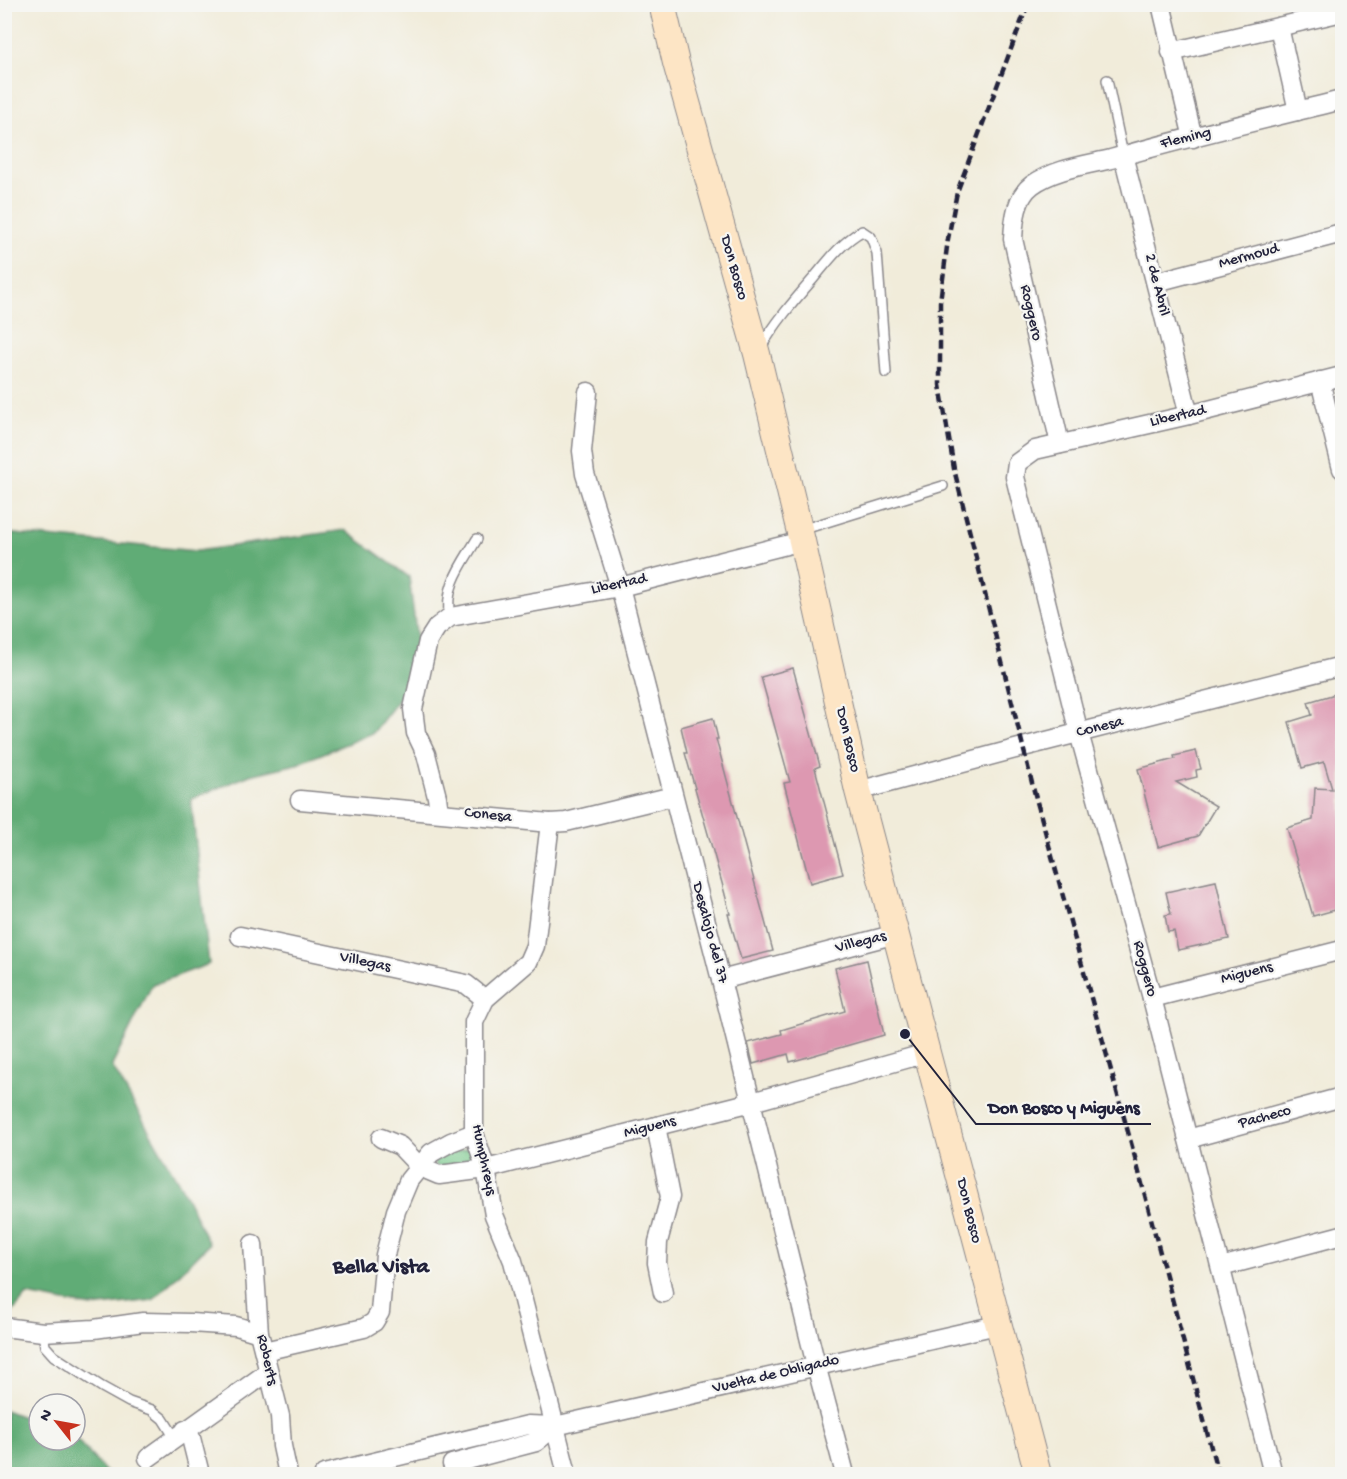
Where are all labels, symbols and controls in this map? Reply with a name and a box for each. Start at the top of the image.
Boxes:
street label: Fleming [1158,124,1213,155]
street label: Don Bosco [714,233,751,302]
street label: Mermoud [1217,239,1283,274]
street label: 2 de Abril [1139,252,1173,318]
street label: Roggero [1014,283,1046,343]
street label: Libertad [1148,401,1209,433]
street label: Libertad [589,569,650,600]
street label: Don Bosco [830,705,864,774]
street label: Conesa [1075,713,1126,743]
street label: Conesa [463,804,514,828]
street label: Desalojo del 37 [686,880,732,986]
street label: Villegas [833,927,889,959]
street label: Roggero [1127,939,1161,999]
street label: Villegas [337,948,393,978]
street label: Miguens [1219,958,1276,990]
callout: Don Bosco y Miguens [976,1088,1151,1124]
text: Don Bosco y Miguens [986,1099,1141,1120]
street label: Pacheco [1236,1102,1293,1134]
street label: Miguens [622,1112,679,1144]
street label: Humphreys [466,1123,500,1198]
street label: Don Bosco [951,1176,985,1245]
district label: Bella Vista [332,1255,431,1281]
street label: Roberts [251,1333,281,1388]
street label: Vuelta de Obligado [710,1351,841,1399]
north arrow [27,1392,87,1452]
text: N [36,1406,58,1425]

